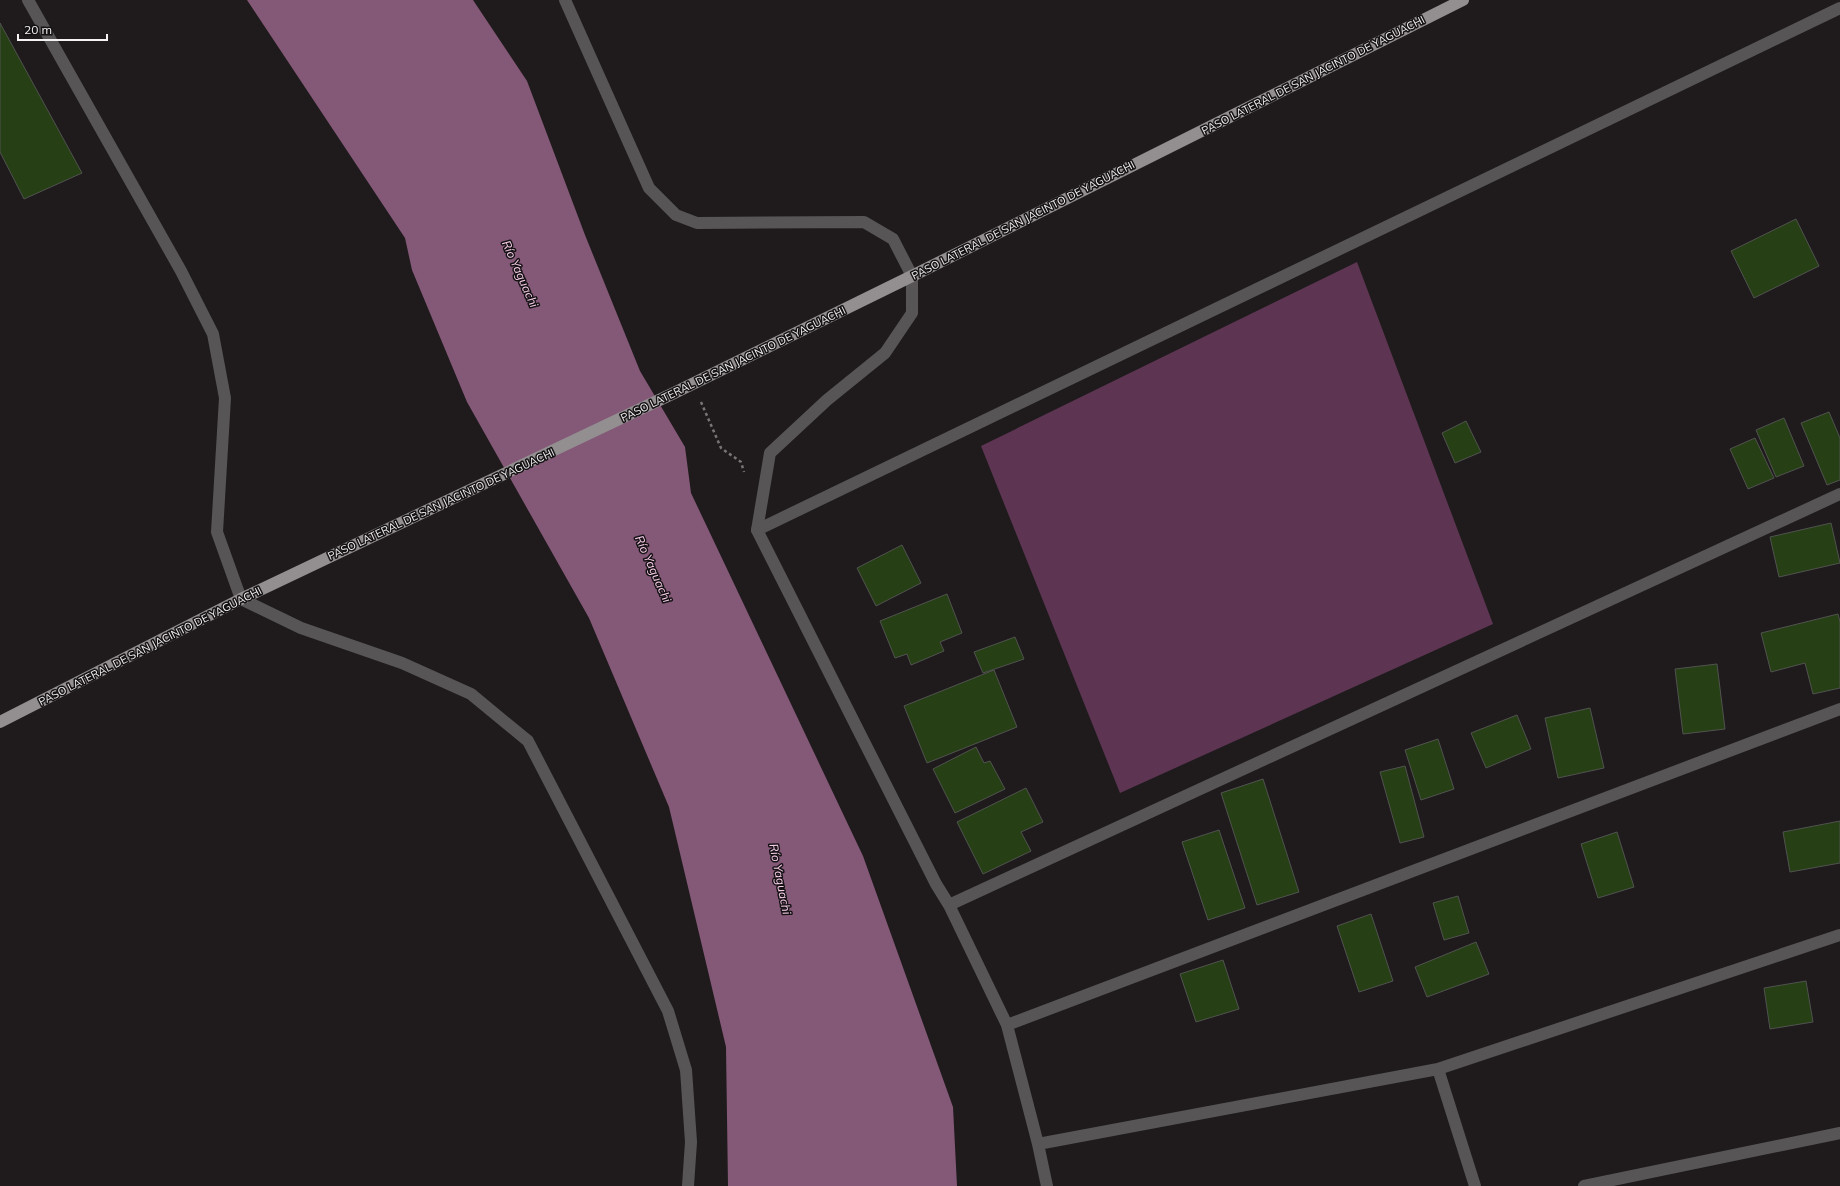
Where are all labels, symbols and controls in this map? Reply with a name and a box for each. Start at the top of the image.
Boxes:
street label: PASO LATERAL DE SAN JACINTO DE YAGUACHI [1199,12,1427,138]
scale bar [18,16,107,42]
text: 20 m [24,22,52,37]
street label: PASO LATERAL DE SAN JACINTO DE YAGUACHI [909,157,1137,283]
water label: Río Yaguachi [499,238,542,310]
street label: PASO LATERAL DE SAN JACINTO DE YAGUACHI [618,303,848,425]
street label: PASO LATERAL DE SAN JACINTO DE YAGUACHI [325,445,557,563]
water label: Río Yaguachi [632,533,675,605]
street label: PASO LATERAL DE SAN JACINTO DE YAGUACHI [36,583,264,709]
water label: Río Yaguachi [766,842,795,916]

